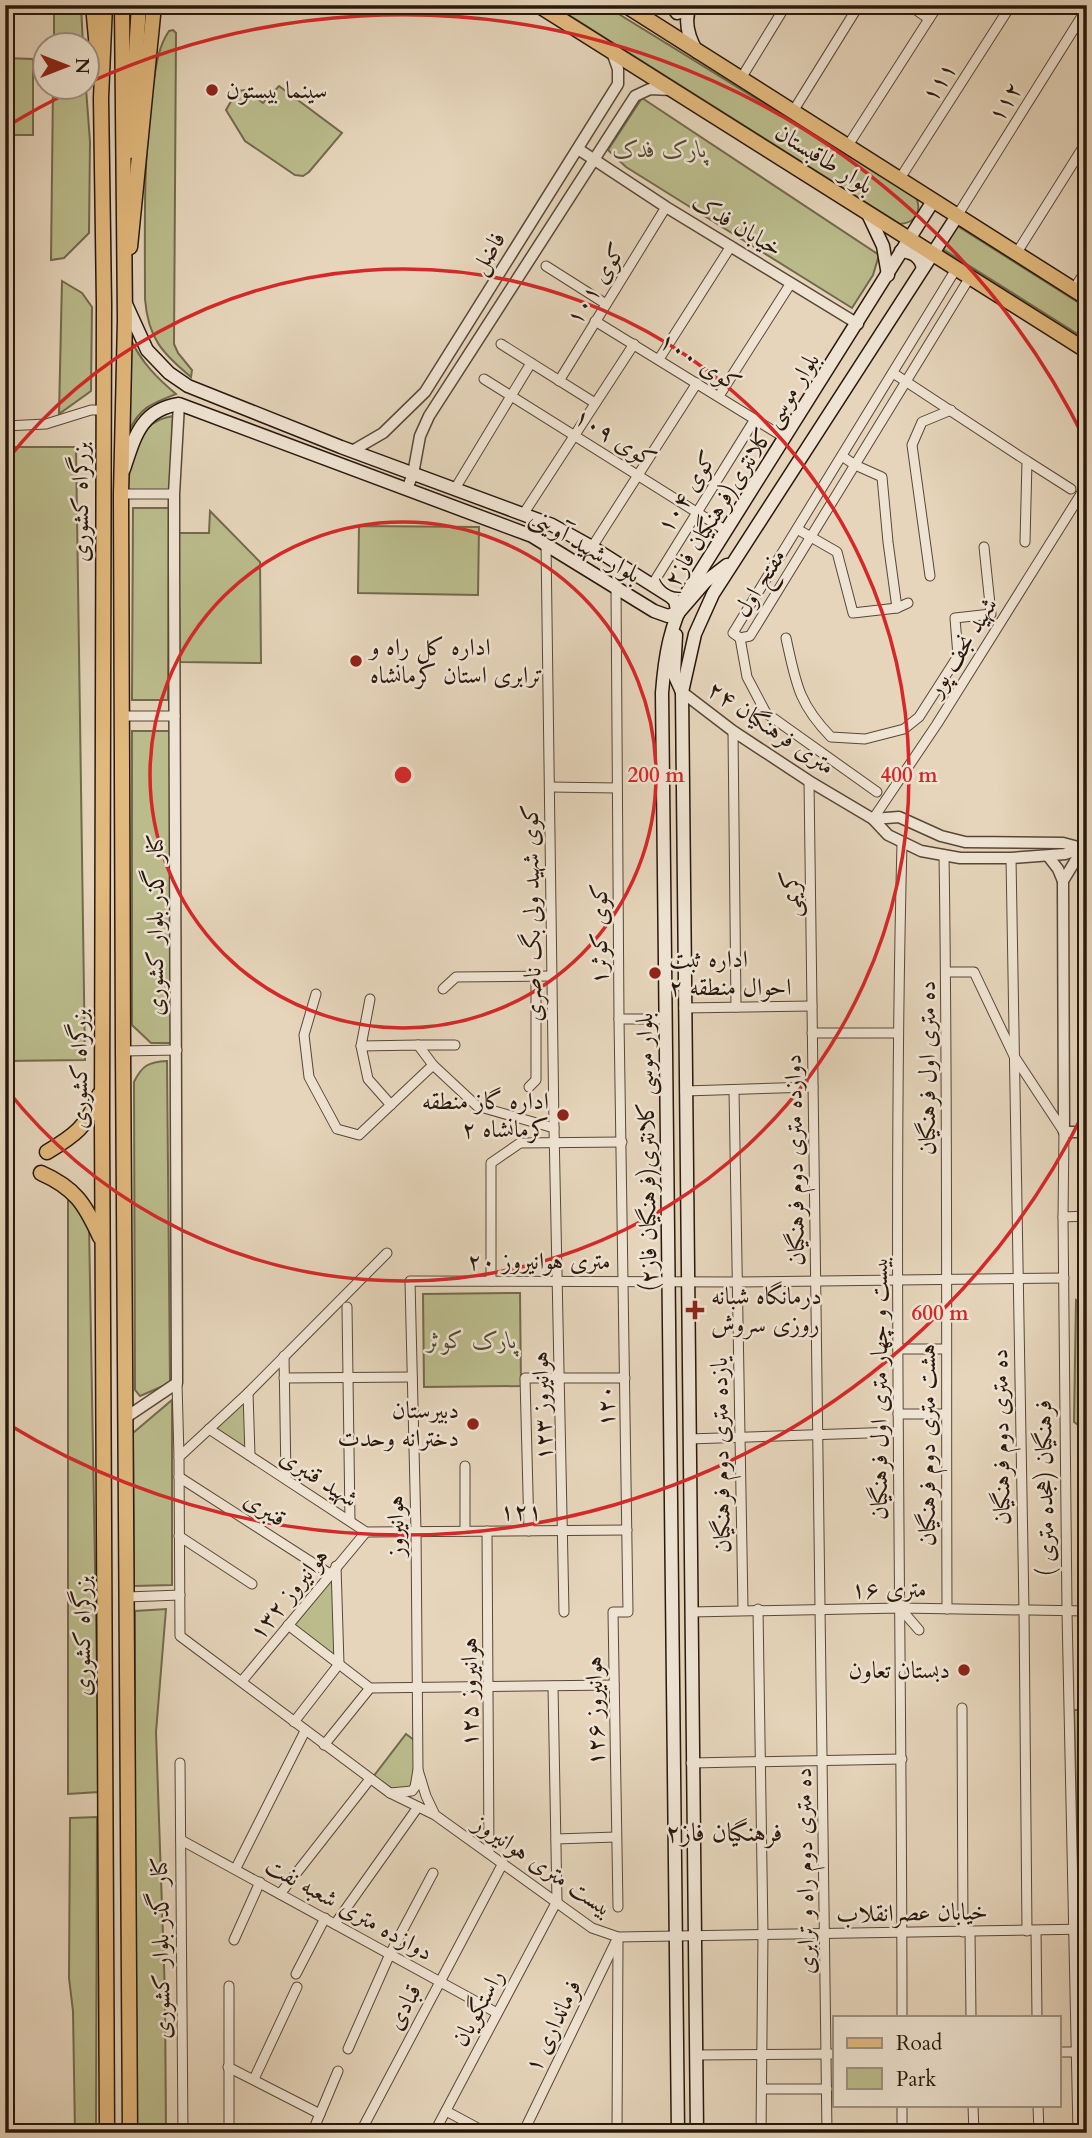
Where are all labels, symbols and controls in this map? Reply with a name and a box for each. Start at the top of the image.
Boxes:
north arrow [32,32,102,102]
street label: ۱۱۱ [914,55,964,109]
text: N [69,58,95,75]
place label: سینما بیستون [226,74,327,107]
street label: ۱۱۲ [980,75,1030,129]
marker: سینما بیستون [204,82,220,98]
street label: بلوار طاقبستان [768,116,880,202]
park label: پارک فدک [613,133,710,166]
street label: خیابان فدک [686,185,788,265]
street label: فاضل [462,225,514,281]
street label: کوی ۱۰۱ [558,237,634,331]
street label: کوی ۱۰۰ [653,324,747,400]
street label: بلوار موسی کلانتری(فرهنگیان فاز۲) [652,346,828,600]
street label: کوی ۱۰۹ [568,400,662,476]
street label: بزرگراه کشوری [64,442,97,562]
street label: کوی ۱۰۴ [649,445,725,539]
street label: بلوار شهید آوینی [523,501,647,591]
street label: مفتح اول [726,542,797,626]
street label: شهید نجف پور [917,591,1005,705]
place label: اداره کل راه و ترابری استان کرمانشاه [367,631,543,692]
marker: اداره کل راه و ترابری استان کرمانشاه [348,653,364,669]
street label: ۲۴ متری فرهنگیان [701,673,841,783]
text: 200 m [627,761,685,790]
text: 400 m [880,761,938,790]
centre of rings [391,763,415,787]
street label: کوی شهید ولی بگ ناصری [514,804,550,1022]
street label: کنار گذر بلوار کشوری [138,834,172,1016]
street label: کریمی [774,870,808,918]
street label: کوی کوثر۱ [583,883,616,985]
place label: اداره ثبت احوال منطقه ۲ [669,943,791,1004]
marker: اداره ثبت احوال منطقه ۲ [647,965,663,981]
street label: ده متری اول فرهنگیان [911,981,944,1155]
street label: بزرگراه کشوری [63,1009,96,1129]
street label: بلوار موسی کلانتری(فرهنگیان فاز۲) [628,1012,666,1292]
street label: دوازده متری دوم فرهنگیان [777,1054,817,1266]
place label: اداره گاز منطقه ۲ کرمانشاه [422,1085,549,1146]
marker: اداره گاز منطقه ۲ کرمانشاه [555,1107,571,1123]
street label: ۲۰ متری هوانیروز [467,1245,611,1278]
street label: بیست و چهار متری اول فرهنگیان [863,1256,896,1520]
place label: درمانگاه شبانه روزی سروش [711,1280,822,1341]
text: 600 m [911,1299,969,1328]
marker: درمانگاه شبانه روزی سروش [685,1300,705,1320]
park label: پارک کوثر [425,1324,520,1357]
street label: هشت متری دوم فرهنگیان [911,1344,948,1546]
street label: ده متری دوم فرهنگیان [983,1348,1023,1526]
street label: ۱۲۳ هوانیروز [524,1351,560,1461]
street label: یازده متری دوم فرهنگیان [703,1355,743,1553]
street label: ۱۲۰ [589,1385,623,1427]
place label: دبیرستان دخترانه وحدت [337,1394,459,1455]
street label: فرهنگیان (هجده متری ) [1027,1399,1063,1577]
marker: دبیرستان دخترانه وحدت [465,1416,481,1432]
street label: شهید قنبری [273,1440,365,1516]
street label: قنبری [237,1483,293,1535]
street label: هوانیروز [379,1495,413,1559]
street label: ۱۲۱ [500,1495,542,1528]
street label: هوانیروز ۱۳۲ [242,1541,336,1647]
street label: ۱۶ متری [851,1573,927,1606]
street label: بزرگراه کشوری [66,1576,99,1696]
street label: هوانیروز ۱۲۵ [453,1637,486,1747]
place label: دبستان تعاون [848,1654,950,1687]
street label: هوانیروز ۱۲۶ [578,1656,612,1766]
marker: دبستان تعاون [956,1662,972,1678]
street label: ده متری دوم راه و ترابری [787,1767,827,1975]
street label: بیست متری هوانیروز [465,1806,619,1925]
district label: فرهنگیان فاز۲ [665,1815,783,1850]
street label: دوازده متری شعبه نفت [259,1849,439,1969]
street label: کنار گذر بلوار کشوری [142,1857,179,2039]
street label: خیابان عصرانقلاب [836,1895,988,1931]
street label: راستگویان [444,1963,512,2053]
street label: فرمانداری ۱ [516,1974,590,2078]
street label: قبادی [378,1978,430,2036]
legend [833,2016,1060,2106]
text: Road [896,2029,942,2058]
text: Park [896,2065,937,2094]

